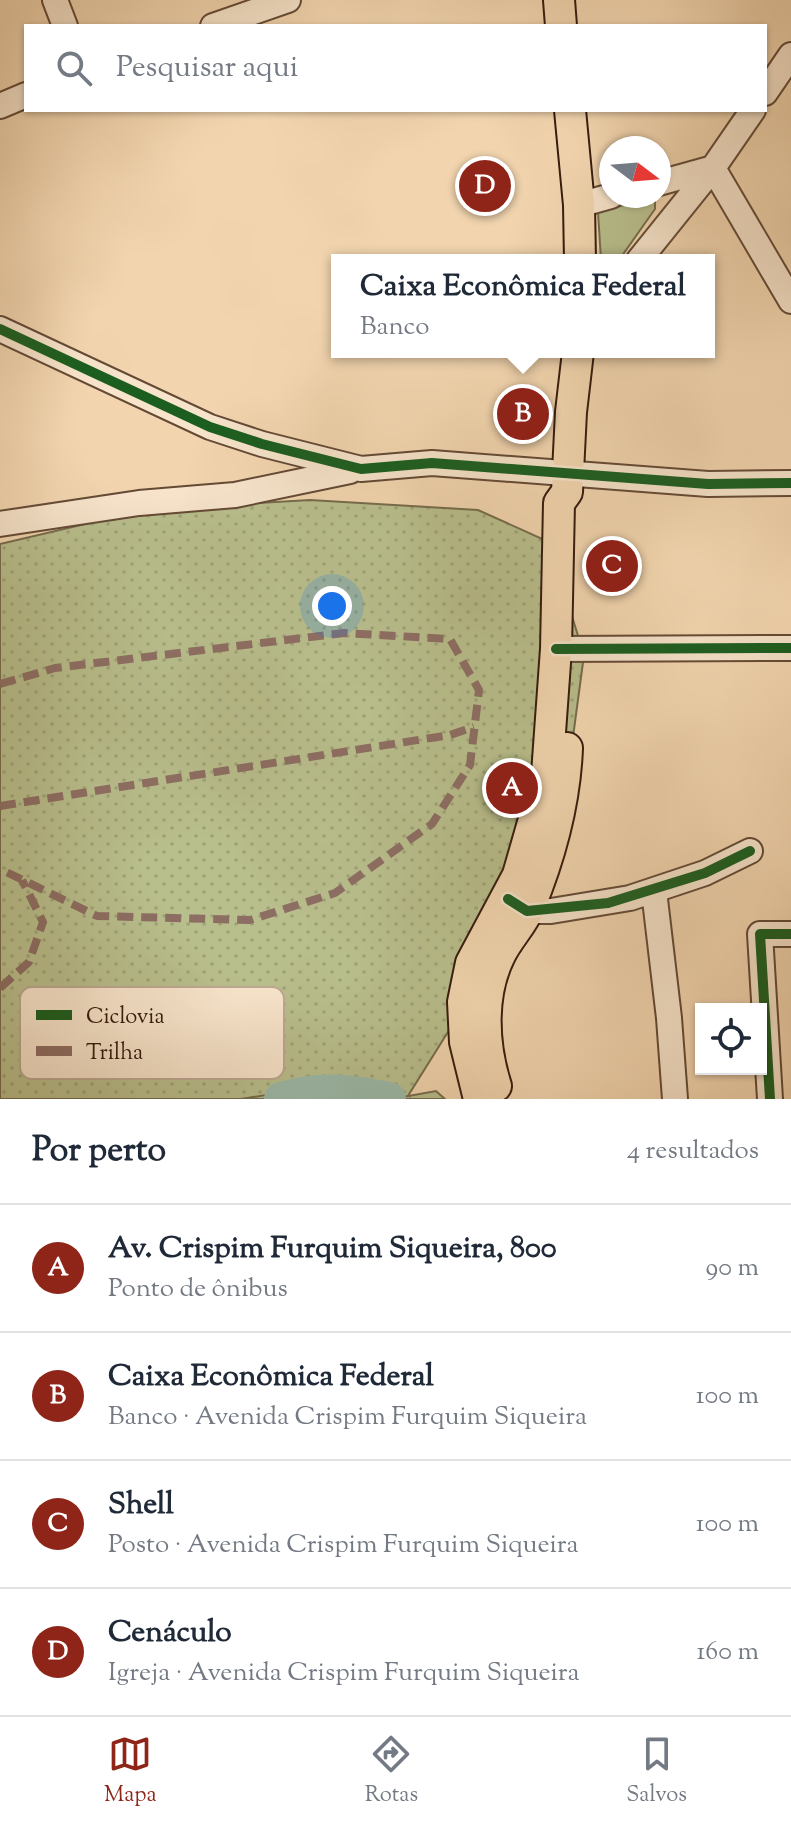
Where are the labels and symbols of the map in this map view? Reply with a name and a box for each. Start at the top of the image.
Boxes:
north arrow [599,136,671,208]
pin: D [459,156,511,216]
pin: B [497,384,549,444]
pin: C [586,536,638,596]
your location [312,586,352,626]
pin: A [486,758,538,818]
legend [20,987,284,1079]
text: Ciclovia [86,1002,165,1034]
text: Trilha [86,1038,143,1070]

